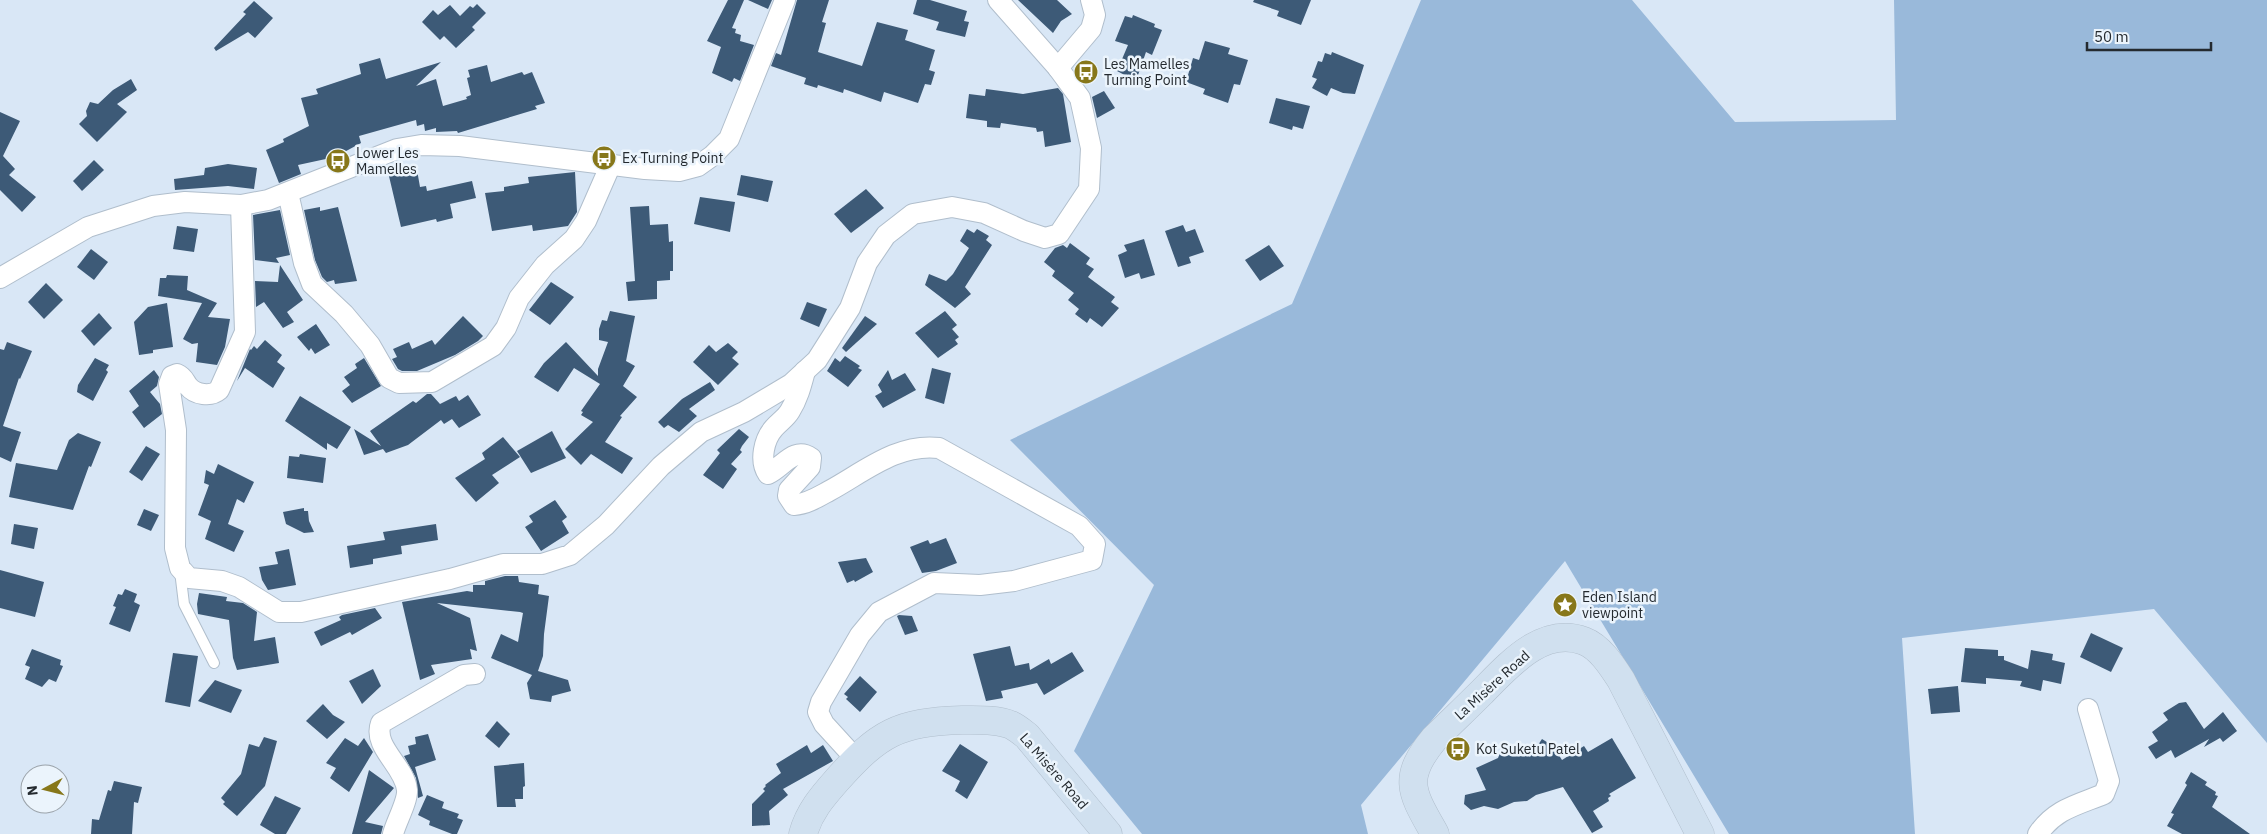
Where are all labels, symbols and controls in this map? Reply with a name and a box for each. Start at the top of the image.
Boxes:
scale bar [2087,20,2211,52]
text: 50 m [2094,27,2129,46]
place label: Les Mamelles Turning Point [1104,55,1190,89]
bus stop icon: Les Mamelles Turning Point [1073,59,1099,85]
place label: Lower Les Mamelles [356,144,419,178]
bus stop icon: Ex Turning Point [591,145,617,171]
bus stop icon: Lower Les Mamelles [325,148,351,174]
place label: Ex Turning Point [622,149,724,167]
place label: Eden Island viewpoint [1582,588,1657,622]
place icon: Eden Island viewpoint [1552,592,1578,618]
street label: La Misère Road [1451,646,1533,724]
street label: La Misère Road [1016,729,1092,813]
bus stop icon: Kot Suketu Patel [1445,736,1471,762]
place label: Kot Suketu Patel [1476,740,1580,758]
north arrow [20,764,70,814]
text: N [23,784,42,797]

